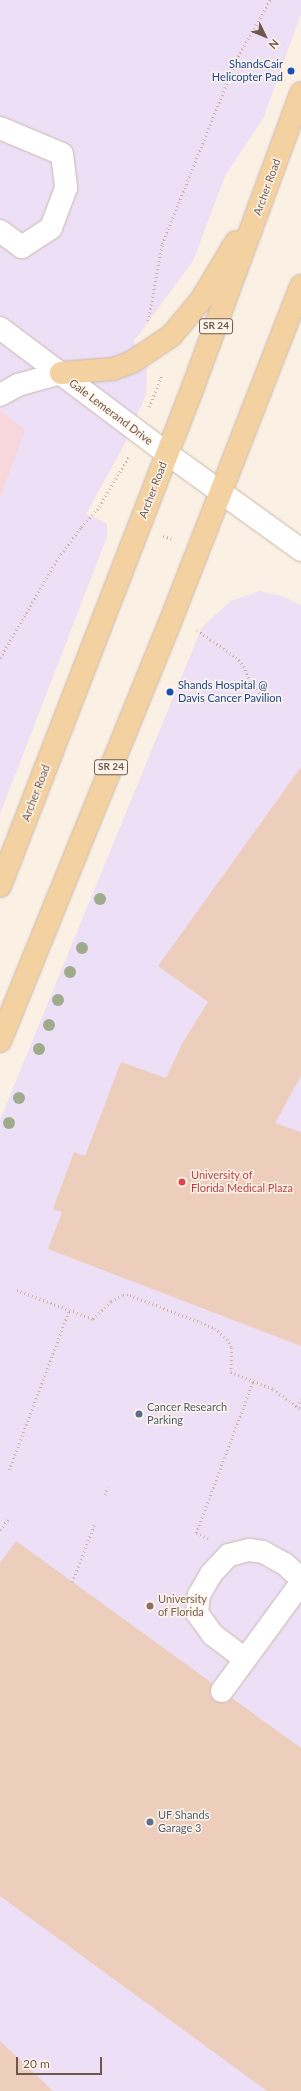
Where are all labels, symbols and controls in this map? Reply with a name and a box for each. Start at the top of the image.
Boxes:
north arrow [245,16,285,56]
text: N [267,37,282,52]
place label: ShandsCair Helicopter Pad [212,58,283,84]
marker: ShandsCair Helicopter Pad [286,66,296,76]
street label: Archer Road [251,157,283,217]
road number: SR 24 [199,318,233,334]
street label: Gale Lemerand Drive [67,376,155,448]
street label: Archer Road [136,460,170,520]
place label: Shands Hospital @ Davis Cancer Pavilion [178,679,282,705]
marker: Shands Hospital @ Davis Cancer Pavilion [165,687,175,697]
road number: SR 24 [94,759,128,775]
street label: Archer Road [19,763,53,823]
place label: University of Florida Medical Plaza [191,1169,293,1195]
marker: University of Florida Medical Plaza [176,1176,188,1188]
place label: Cancer Research Parking [147,1401,227,1427]
marker: Cancer Research Parking [134,1409,144,1419]
place label: University of Florida [158,1593,207,1619]
marker: University of Florida [145,1601,155,1611]
place label: UF Shands Garage 3 [158,1809,210,1835]
marker: UF Shands Garage 3 [145,1817,155,1827]
scale bar [18,2049,104,2075]
text: 20 m [23,2056,50,2071]

